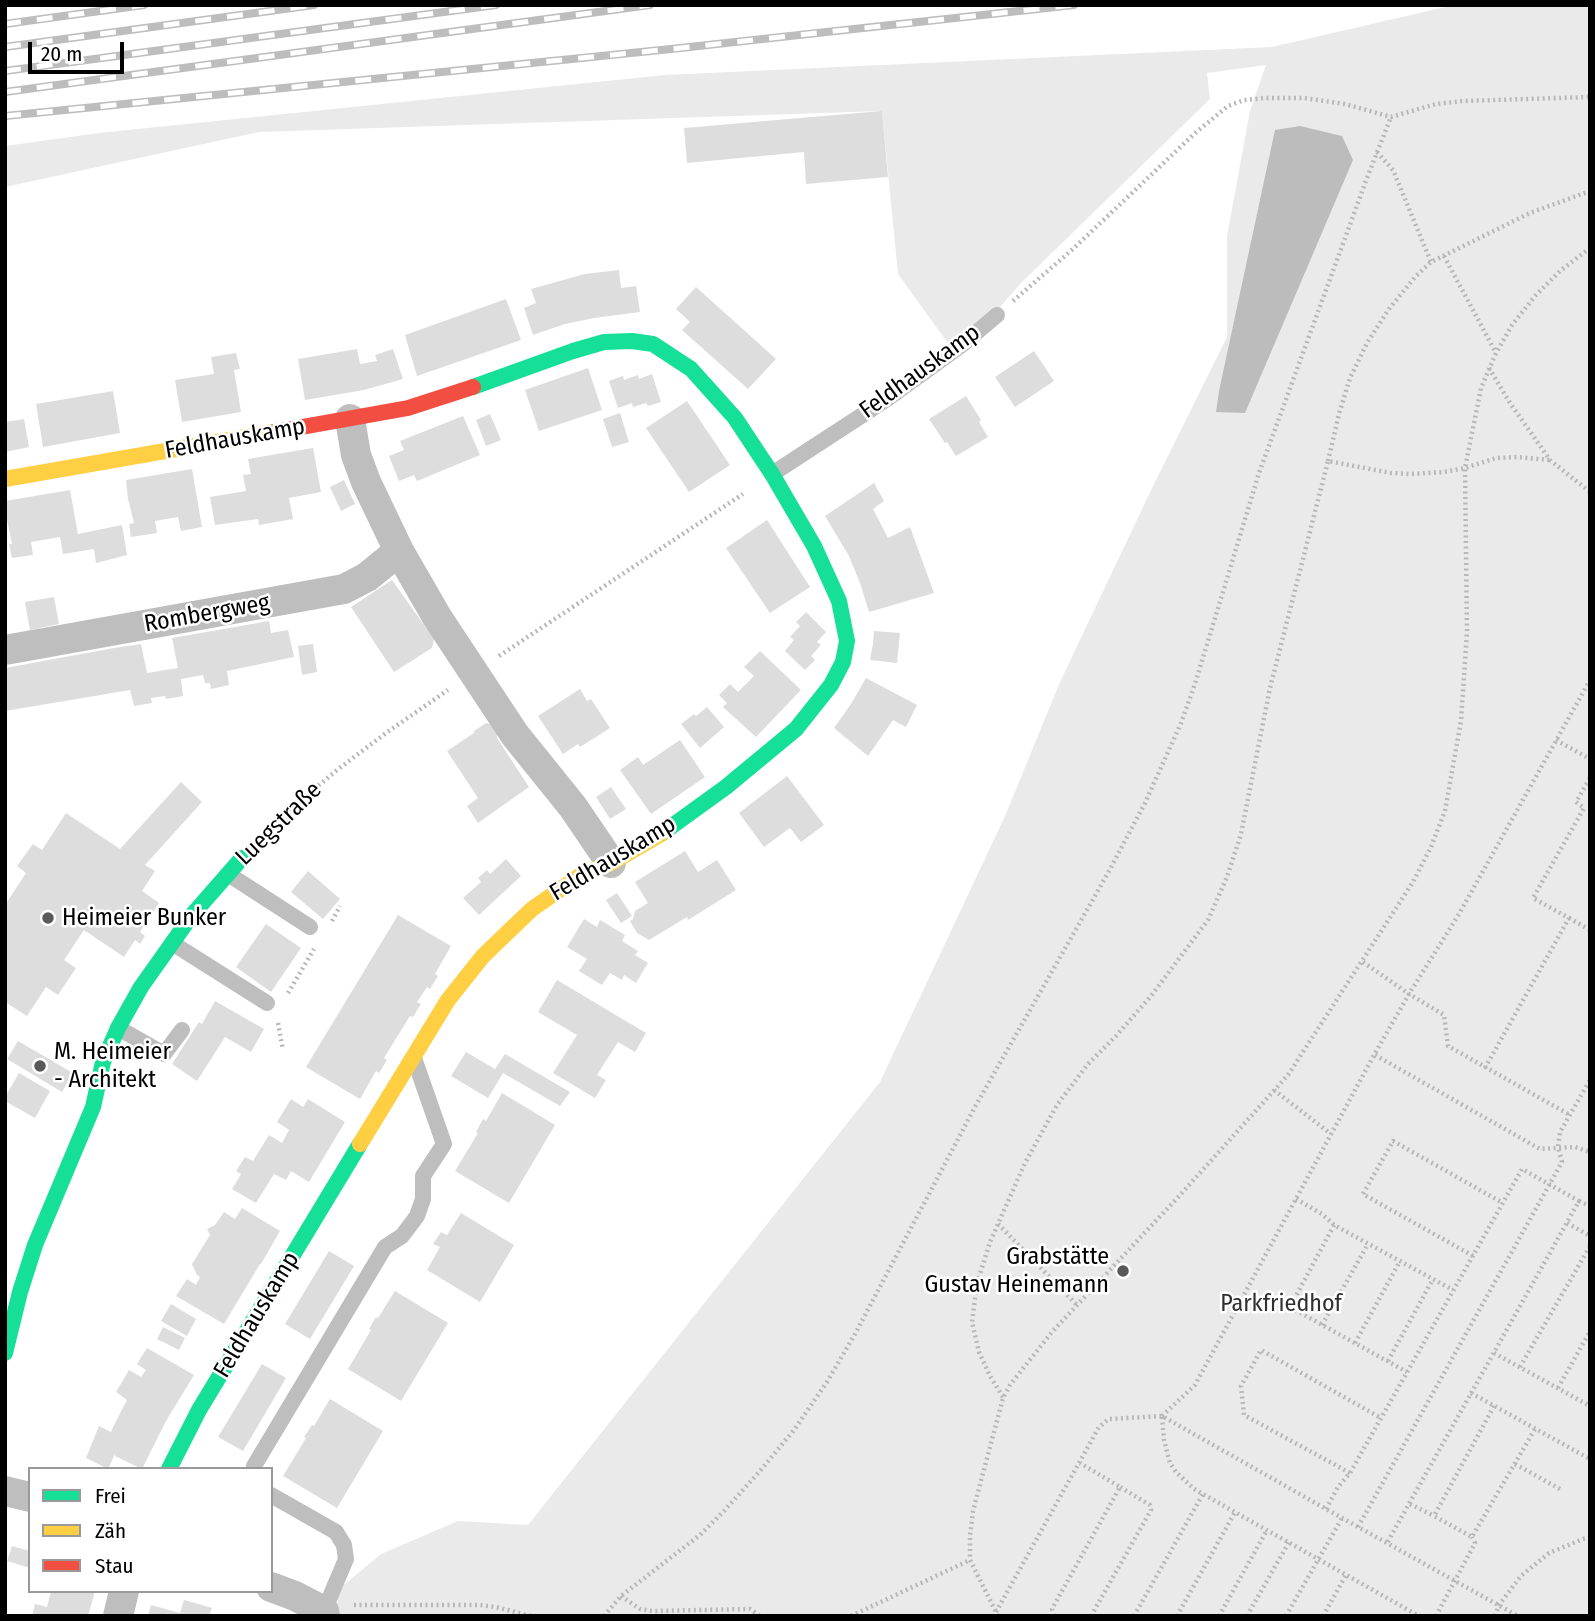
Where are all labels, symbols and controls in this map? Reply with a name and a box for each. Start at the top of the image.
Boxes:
scale bar [32,28,128,72]
text: 20 m [41,41,82,67]
street label: Feldhauskamp [854,319,986,425]
street label: Feldhauskamp [163,413,307,465]
street label: Rombergweg [142,589,272,639]
street label: Luegstraße [230,776,328,872]
street label: Feldhauskamp [545,810,681,908]
place label: Heimeier Bunker [62,904,226,932]
marker: Heimeier Bunker [40,910,56,926]
place label: M. Heimeier - Architekt [54,1038,171,1094]
marker: M. Heimeier - Architekt [32,1058,48,1074]
place label: Grabstätte Gustav Heinemann [925,1243,1109,1299]
street label: Feldhauskamp [208,1247,306,1383]
marker: Grabstätte Gustav Heinemann [1115,1263,1131,1279]
park label: Parkfriedhof [1220,1290,1342,1318]
legend [28,1467,273,1593]
text: Frei [95,1483,126,1509]
text: Zäh [95,1518,126,1544]
text: Stau [95,1553,133,1579]

